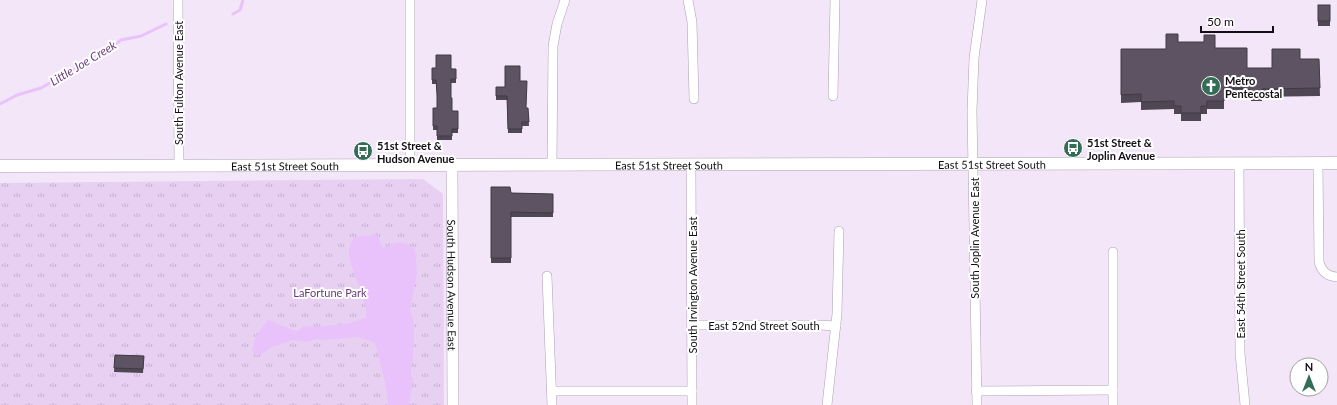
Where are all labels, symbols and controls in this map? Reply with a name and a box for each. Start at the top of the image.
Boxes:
scale bar [1201,8,1273,34]
text: 50 m [1207,14,1234,29]
street label: South Fulton Avenue East [172,21,185,145]
water label: Little Joe Creek [47,37,119,89]
place label: Metro Pentecostal [1225,74,1283,100]
church icon: Metro Pentecostal [1200,75,1222,97]
place label: 51st Street & Joplin Avenue [1087,136,1155,162]
bus stop icon: 51st Street & Joplin Avenue [1062,137,1084,159]
place label: 51st Street & Hudson Avenue [377,139,455,165]
bus stop icon: 51st Street & Hudson Avenue [352,140,374,162]
street label: East 51st Street South [938,157,1046,170]
street label: East 51st Street South [615,158,723,171]
street label: East 51st Street South [231,159,339,172]
street label: South Joplin Avenue East [968,177,981,299]
street label: South Irvington Avenue East [686,217,699,353]
street label: South Hudson Avenue East [446,219,459,351]
street label: East 54th Street South [1234,229,1247,339]
park label: LaFortune Park [293,286,367,299]
street label: East 52nd Street South [708,319,820,332]
north arrow [1289,357,1329,397]
text: N [1305,360,1313,373]

